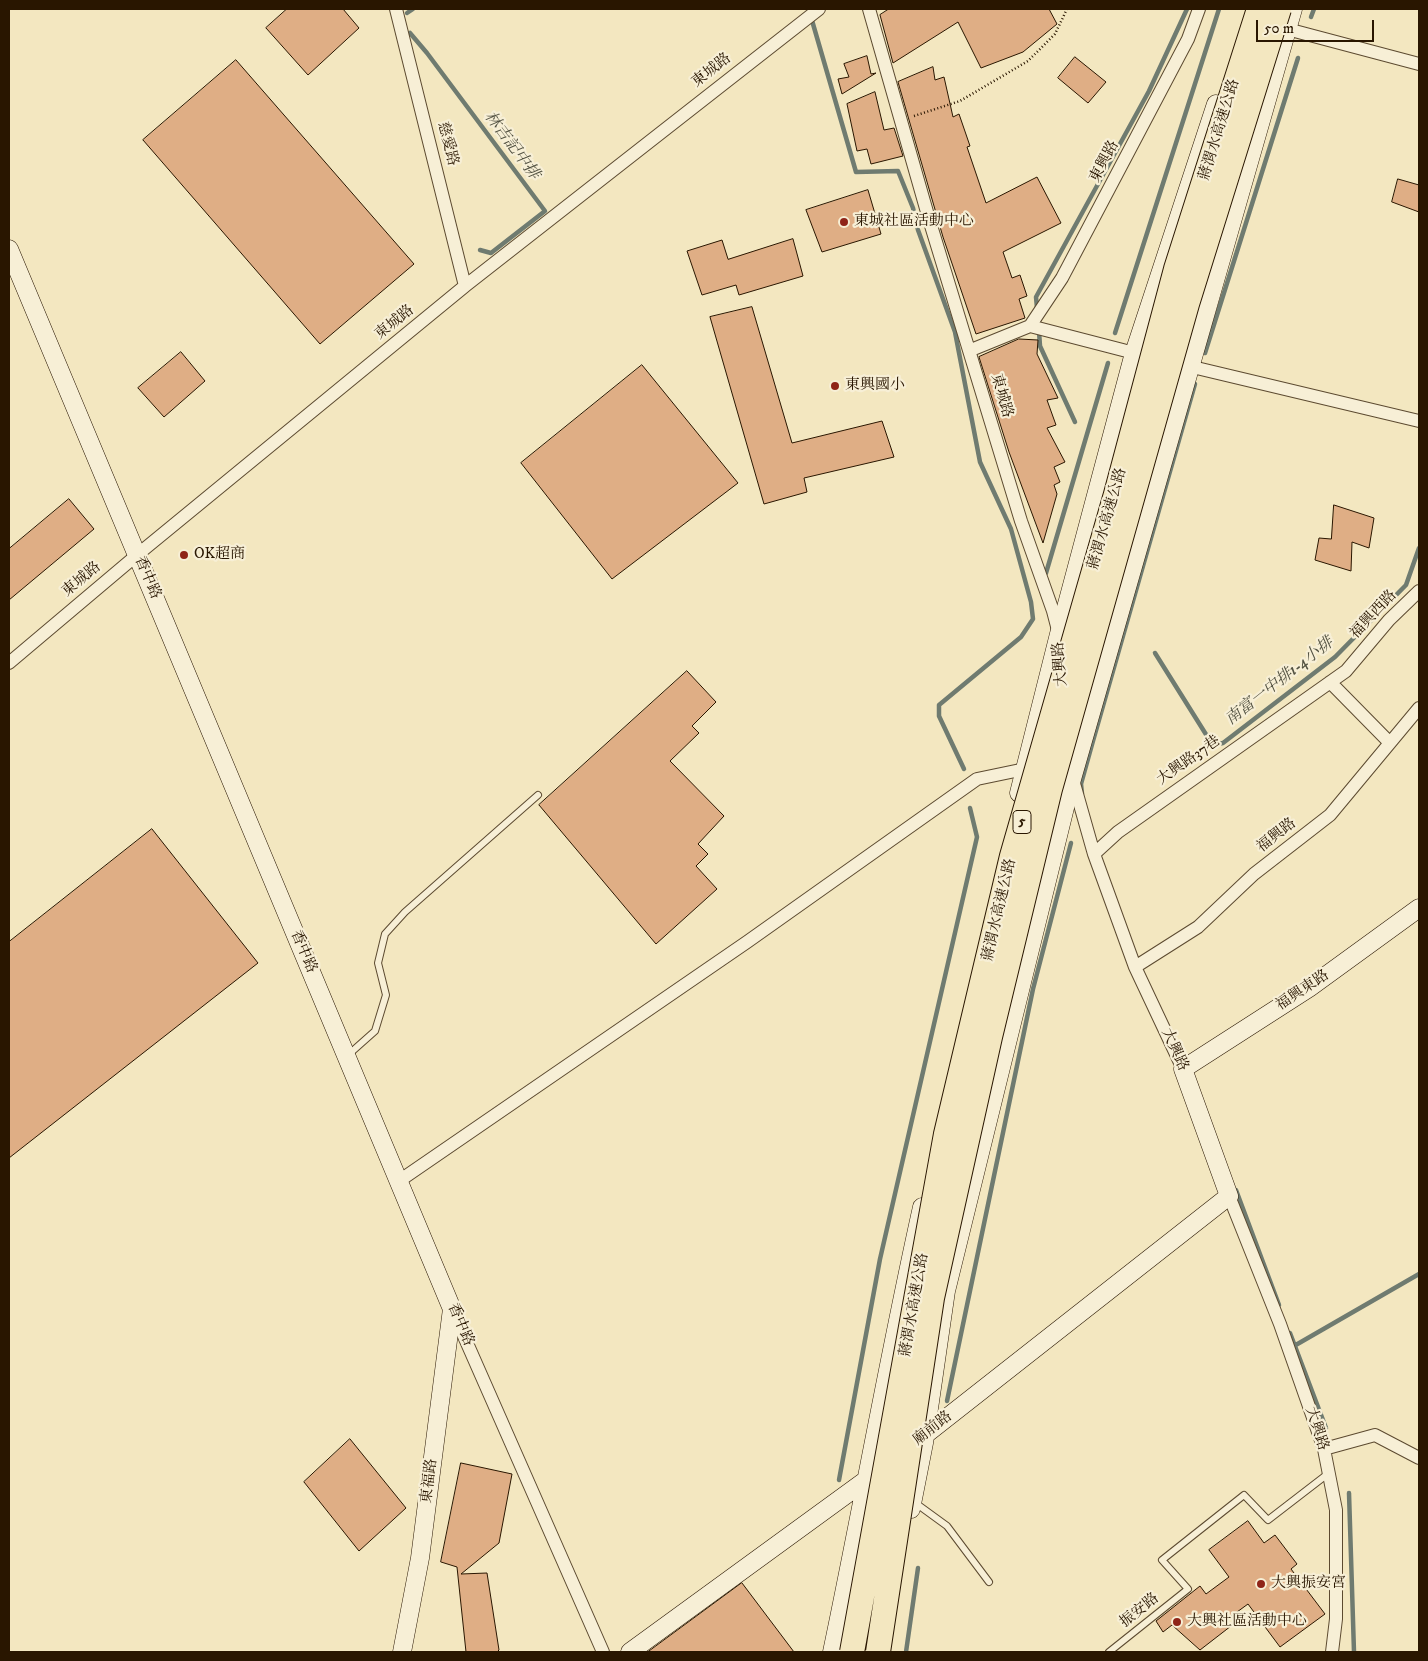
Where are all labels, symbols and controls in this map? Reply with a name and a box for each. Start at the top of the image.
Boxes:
scale bar [1258,10,1376,42]
text: 50 m [1264,19,1294,38]
street label: 東城路 [689,50,735,92]
street label: 蔣渭水高速公路 [1196,77,1244,183]
water label: 林吉記中排 [479,108,543,184]
street label: 慈愛路 [433,120,461,168]
street label: 東興路 [1086,138,1124,186]
place label: 東城社區活動中心 [854,213,974,231]
marker: 東城社區活動中心 [838,216,850,228]
street label: 東城路 [372,302,418,344]
street label: 東城路 [986,372,1016,420]
place label: 東興國小 [845,377,905,395]
marker: 東興國小 [829,380,841,392]
street label: 蔣渭水高速公路 [1085,466,1131,572]
place label: OK超商 [194,546,245,564]
marker: OK超商 [178,549,190,561]
street label: 香中路 [130,554,164,602]
street label: 東城路 [59,559,105,601]
street label: 福興西路 [1347,587,1401,643]
water label: 南富一中排1-4小排 [1222,634,1338,730]
street label: 大興路 [1050,641,1072,687]
street label: 大興路37巷 [1154,733,1224,789]
road number: 5 [1013,810,1031,834]
street label: 福興路 [1254,815,1300,857]
street label: 蔣渭水高速公路 [979,857,1021,963]
street label: 香中路 [286,928,320,976]
street label: 福興東路 [1273,967,1333,1015]
street label: 大興路 [1157,1026,1191,1074]
street label: 蔣渭水高速公路 [897,1252,933,1358]
street label: 香中路 [443,1301,477,1349]
street label: 大興路 [1300,1405,1332,1453]
street label: 廟前路 [910,1408,956,1450]
street label: 東福路 [418,1458,442,1504]
place label: 大興振安宮 [1271,1575,1346,1593]
marker: 大興振安宮 [1255,1578,1267,1590]
street label: 振安路 [1117,1590,1163,1632]
place label: 大興社區活動中心 [1187,1613,1307,1631]
marker: 大興社區活動中心 [1171,1616,1183,1628]

